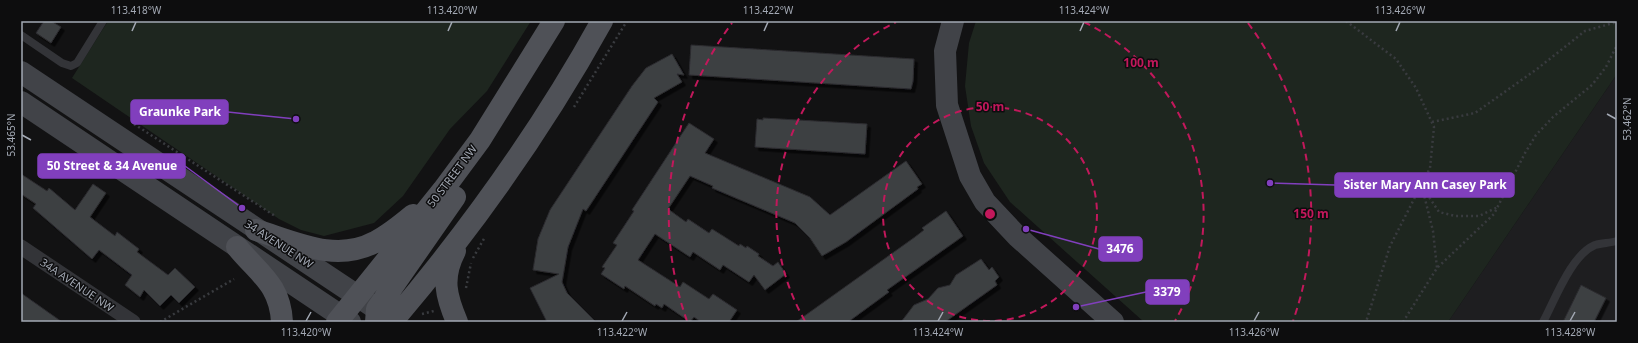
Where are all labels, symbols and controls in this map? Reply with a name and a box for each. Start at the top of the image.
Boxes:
text: 113.418°W [111,3,162,17]
text: 113.420°W [427,3,478,17]
text: 113.422°W [743,3,794,17]
text: 113.424°W [1059,3,1110,17]
text: 113.426°W [1375,3,1426,17]
text: 100 m [1123,54,1159,71]
text: 53.462°N [1620,97,1634,141]
text: 50 m [976,98,1004,115]
callout: Graunke Park [131,100,228,124]
text: Graunke Park [139,103,221,120]
text: 53.465°N [4,113,18,157]
street label: 50 STREET NW [423,141,480,210]
callout: 50 Street & 34 Avenue [38,154,185,178]
text: 50 Street & 34 Avenue [47,157,177,174]
callout: Sister Mary Ann Casey Park [1335,173,1514,197]
text: Sister Mary Ann Casey Park [1343,176,1507,193]
text: 150 m [1293,205,1329,222]
centre of rings [983,207,997,221]
street label: 34 AVENUE NW [242,216,317,272]
callout: 3476 [1099,237,1142,261]
text: 3476 [1106,240,1134,257]
street label: 34A AVENUE NW [38,254,118,315]
callout: 3379 [1146,280,1189,304]
text: 3379 [1153,283,1181,300]
text: 113.420°W [281,325,332,339]
text: 113.422°W [597,325,648,339]
text: 113.424°W [913,325,964,339]
text: 113.426°W [1229,325,1280,339]
text: 113.428°W [1545,325,1596,339]

